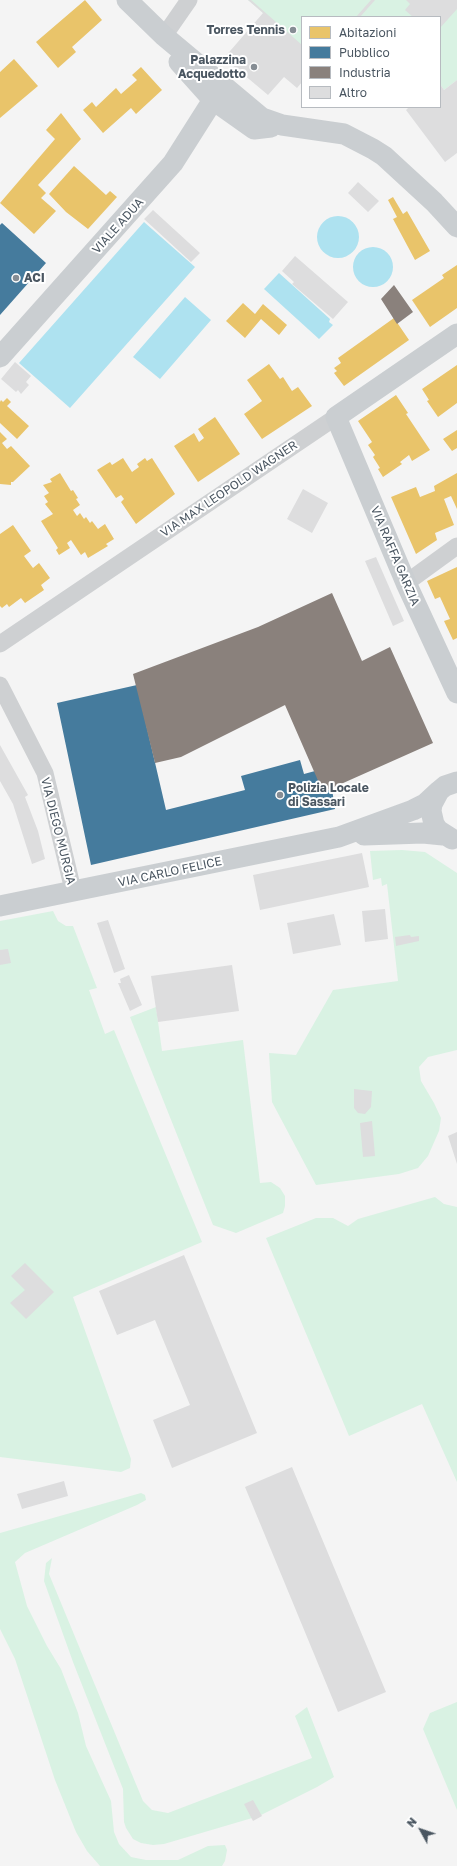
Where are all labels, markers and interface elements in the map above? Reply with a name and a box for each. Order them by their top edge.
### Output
legend [301,16,441,108]
place label: Torres Tennis [207,23,285,37]
marker: Torres Tennis [288,25,298,35]
text: Abitazioni [339,25,396,40]
text: Pubblico [339,45,390,60]
place label: Palazzina Acquedotto [178,53,246,81]
marker: Palazzina Acquedotto [249,62,259,72]
text: Industria [339,65,391,80]
text: Altro [339,85,367,100]
street label: VIALE ADUA [89,195,147,257]
place label: ACI [24,271,45,285]
marker: ACI [11,273,21,283]
street label: VIA MAX LEOPOLD WAGNER [158,438,300,540]
street label: VIA RAFFA GARZIA [367,504,423,608]
street label: VIA DIEGO MURGIA [38,776,78,886]
place label: Polizia Locale di Sassari [288,781,369,809]
marker: Polizia Locale di Sassari [275,790,285,800]
street label: VIA CARLO FELICE [117,854,223,890]
north arrow [401,1810,441,1850]
text: N [404,1815,419,1829]

